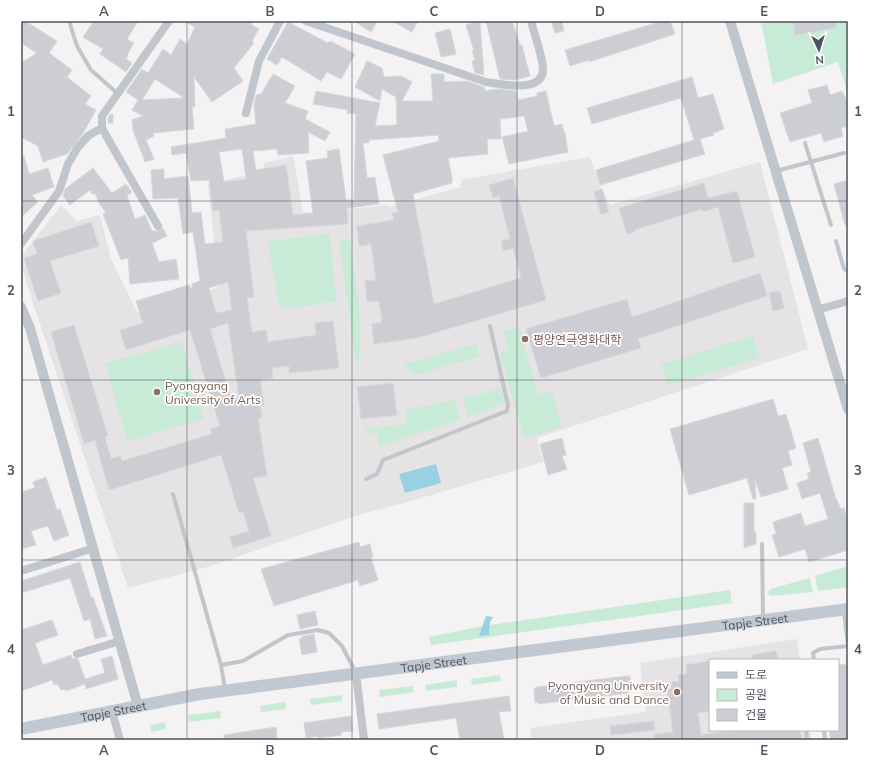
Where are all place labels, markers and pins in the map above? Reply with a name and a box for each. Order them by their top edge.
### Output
place label: 평양연극영화대학 [533,332,621,347]
marker: 평양연극영화대학 [520,334,530,344]
place label: Pyongyang University of Arts [165,378,261,407]
marker: Pyongyang University of Arts [152,387,162,397]
place label: Pyongyang University of Music and Dance [548,678,670,707]
marker: Pyongyang University of Music and Dance [672,687,682,697]

